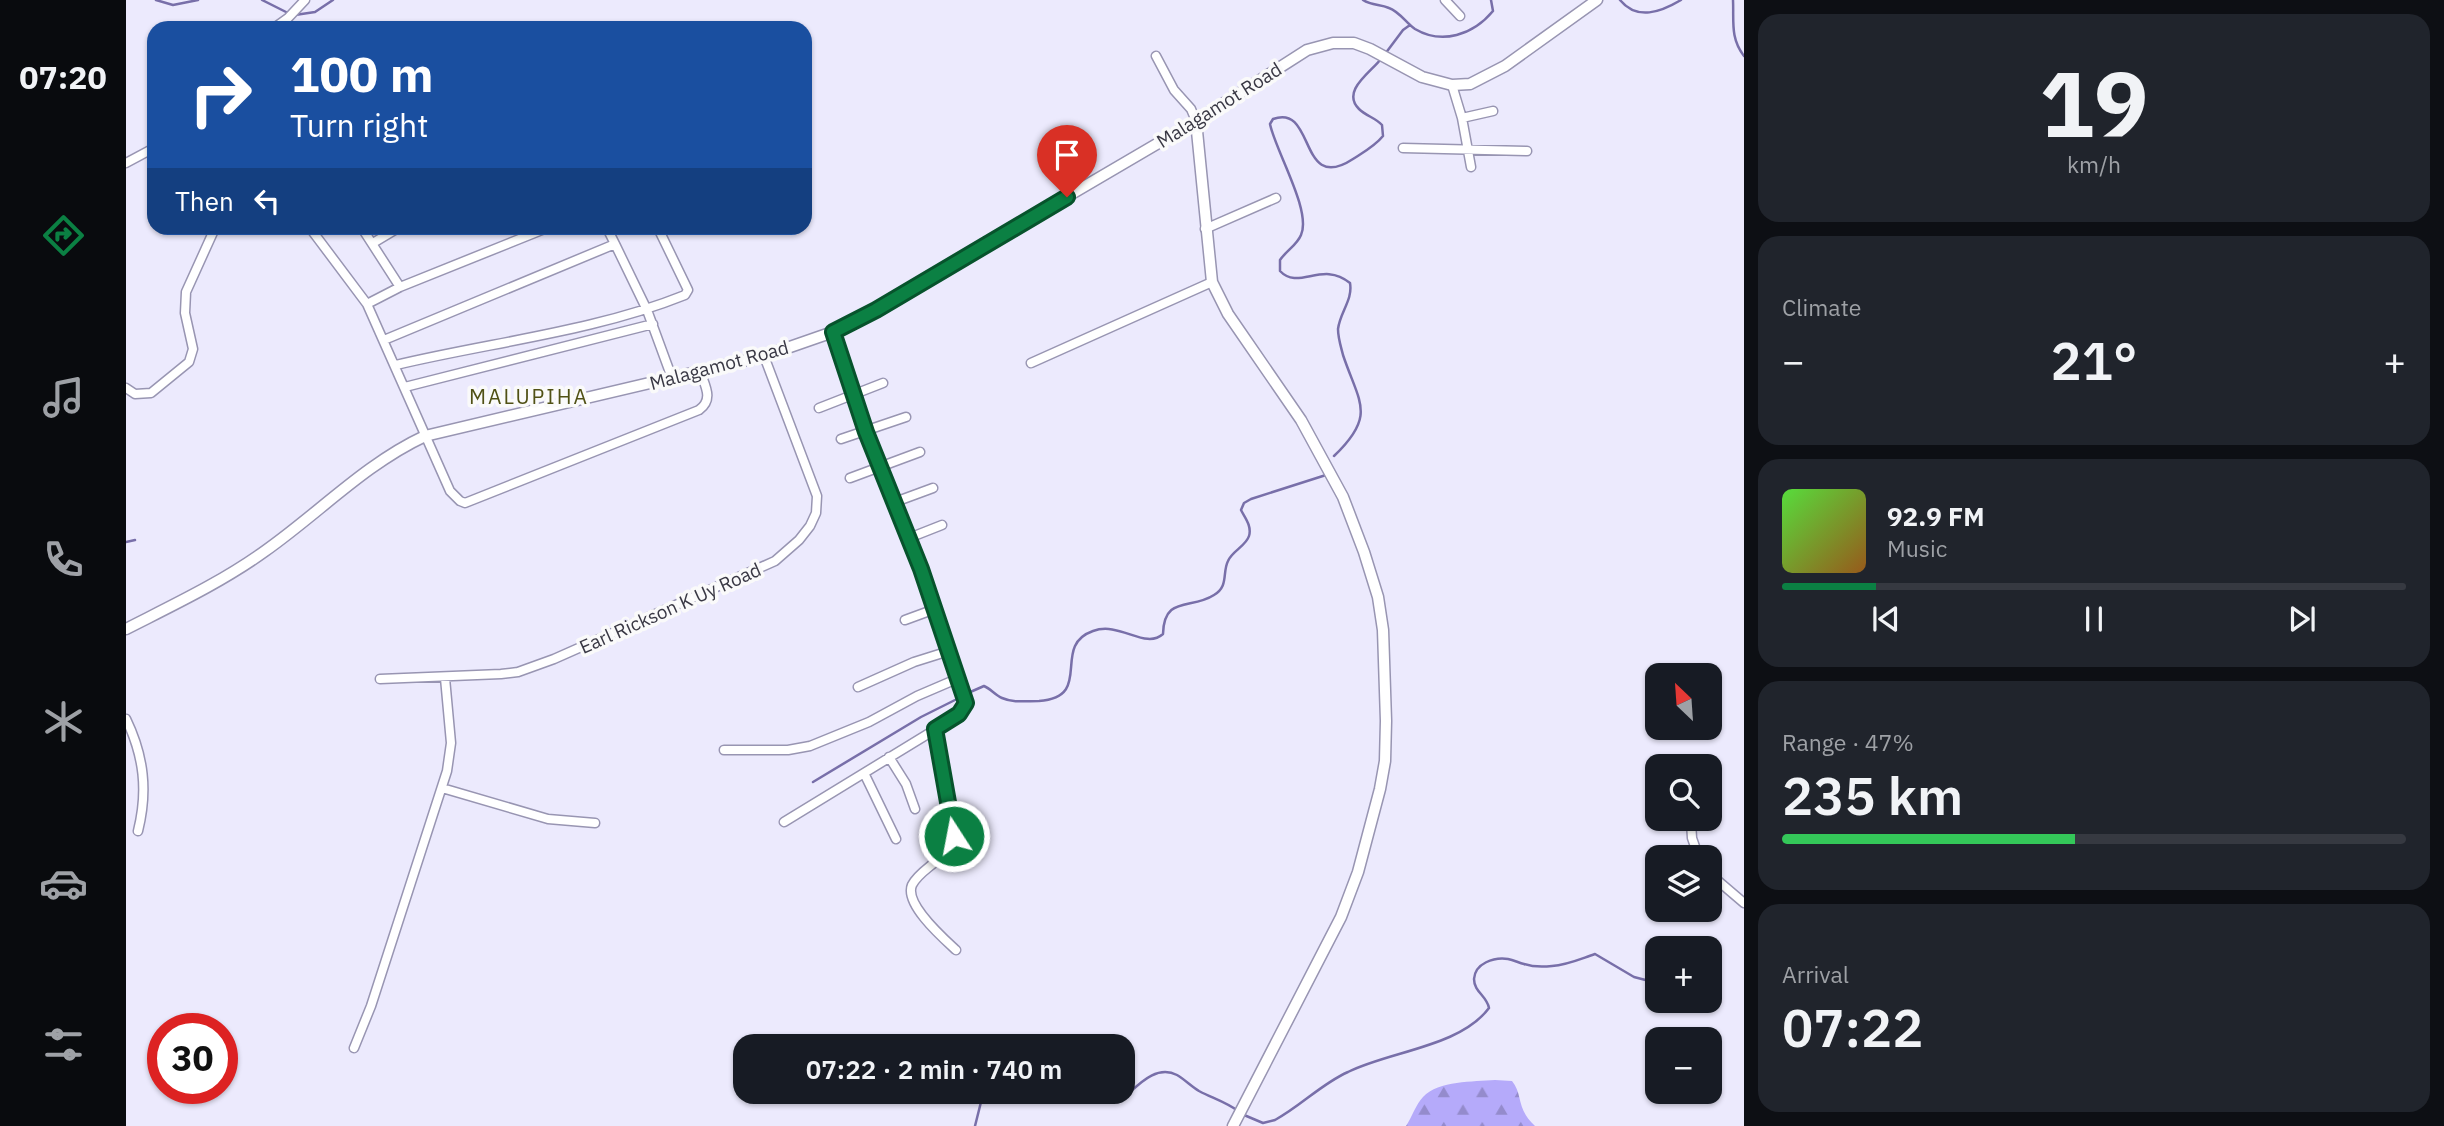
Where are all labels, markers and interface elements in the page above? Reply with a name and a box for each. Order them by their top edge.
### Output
text: 100 m [290,42,434,105]
text: 19 [2039,44,2149,162]
icon: right [175,49,266,140]
text: 07:20 [19,56,107,98]
street label: Malagamot Road [1152,57,1286,153]
text: Turn right [290,104,428,146]
pin [1037,125,1097,197]
icon: arrive [1048,136,1086,174]
text: km/h [2067,149,2121,179]
icon: left [248,182,286,220]
text: Then [175,184,234,218]
icon: directions [39,211,88,260]
text: Climate [1782,292,1861,322]
text: 21° [2051,327,2137,394]
street label: Malagamot Road [647,335,791,395]
text: − [1782,336,1805,385]
text: + [2383,336,2406,385]
icon: music [39,373,88,422]
district label: MALUPIHA [469,382,589,410]
text: 92.9 FM [1887,499,1985,533]
text: Music [1887,533,1947,563]
icon: phone [39,535,88,584]
street label: Earl Rickson K Uy Road [575,557,765,659]
icon: previous [1867,600,1905,638]
icon: pause [2075,600,2113,638]
icon: next [2283,600,2321,638]
north arrow [1645,663,1722,740]
map controls [1645,663,1722,1104]
icon: climate [39,697,88,746]
text: Range · 47% [1782,727,1914,757]
button: search [1645,754,1722,831]
text: 235 km [1782,762,1963,829]
position arrow [917,799,991,873]
button: layers [1645,845,1722,922]
icon: car [39,859,88,908]
button: + [1645,936,1722,1013]
text: Arrival [1782,959,1849,989]
text: 07:22 [1782,994,1923,1061]
speed limit sign: 30 [147,1013,238,1104]
icon: filters [39,1020,88,1069]
button: − [1645,1027,1722,1104]
text: 07:22 · 2 min · 740 m [806,1052,1062,1086]

